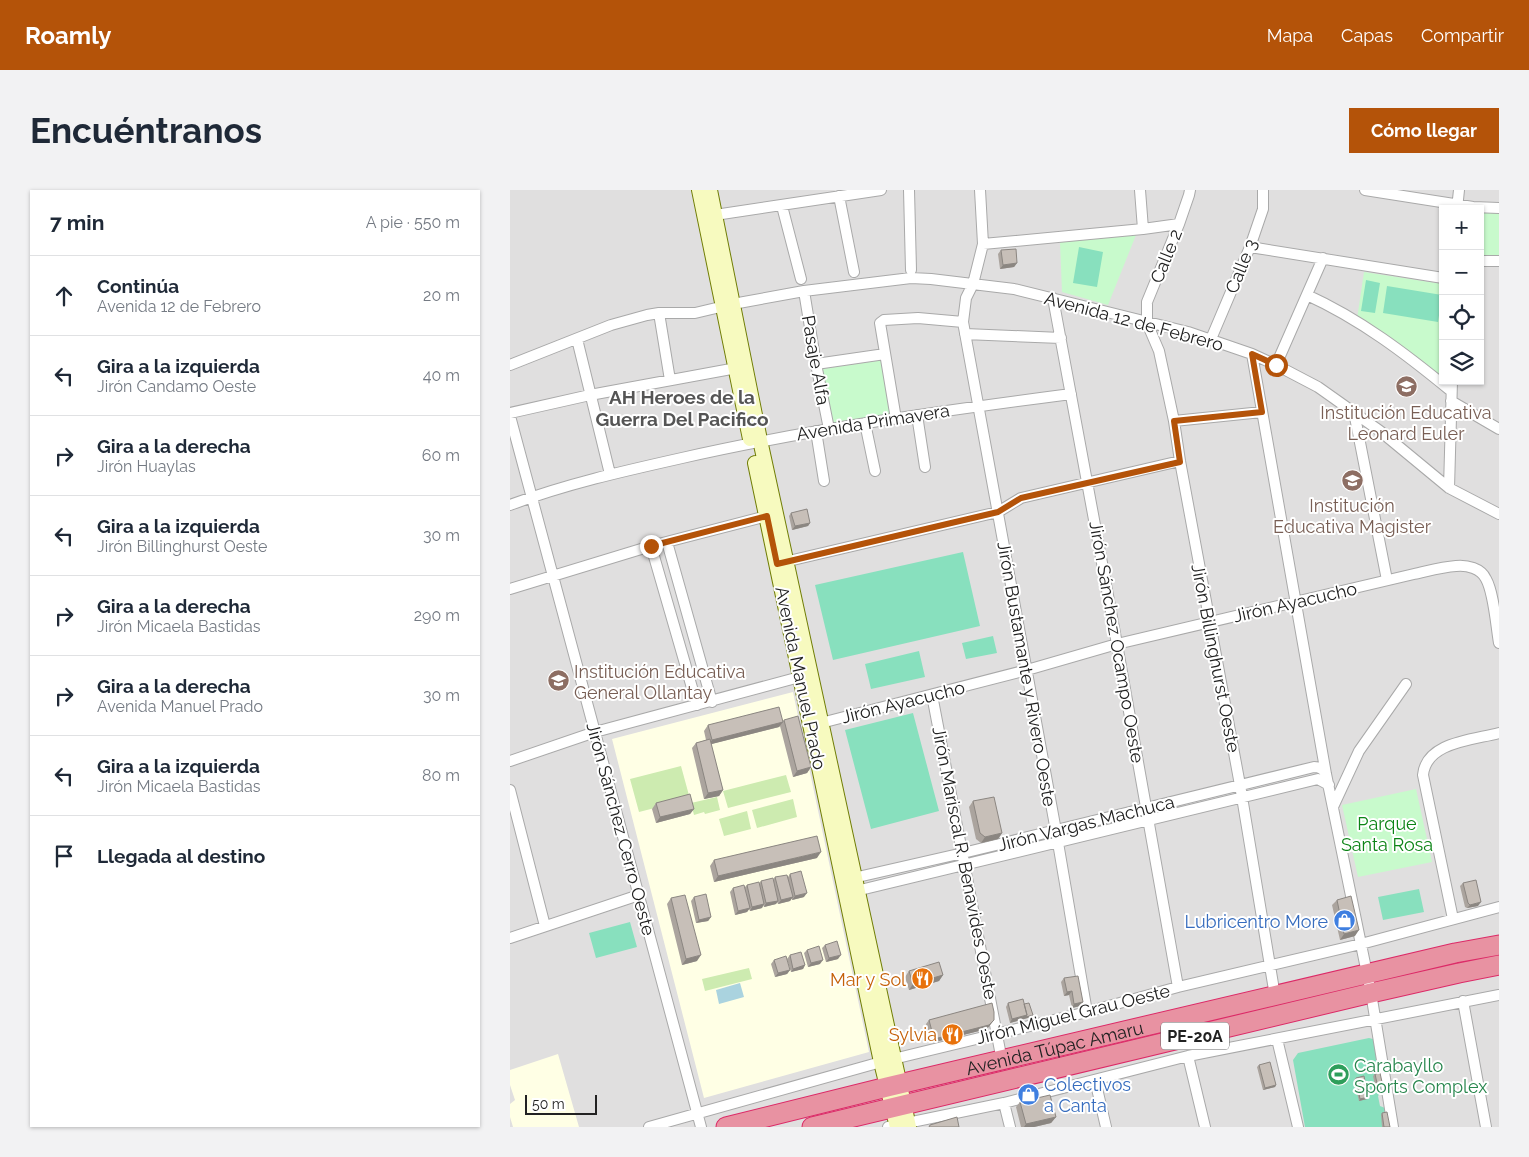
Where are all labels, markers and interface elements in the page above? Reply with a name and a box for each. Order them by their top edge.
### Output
text: Roamly [25,21,111,50]
text: Mapa [1267,25,1313,46]
text: Capas [1341,25,1393,46]
text: Compartir [1421,25,1504,46]
button: Cómo llegar [1349,108,1499,153]
text: Encuéntranos [30,110,262,151]
map controls [1439,205,1484,385]
button: + [1439,205,1484,250]
text: 7 min [50,210,104,235]
text: A pie · 550 m [366,213,460,232]
street label: Calle 2 [1146,226,1186,286]
street label: Calle 3 [1221,236,1261,296]
button: − [1439,250,1484,295]
text: Continúa [97,275,179,297]
icon: ahead [50,282,78,310]
text: 20 m [423,286,460,305]
street label: Avenida 12 de Febrero [1042,287,1226,355]
button: locate [1439,295,1484,340]
text: Avenida 12 de Febrero [97,297,261,316]
street label: Pasaje Alfa [798,313,834,407]
button: layers [1439,340,1484,385]
route start [1265,354,1288,377]
text: Gira a la izquierda [97,355,260,377]
icon: left [50,362,78,390]
text: 40 m [423,366,460,385]
school or university icon: Institución Educativa Leonard Euler [1394,375,1418,399]
text: Jirón Candamo Oeste [97,377,256,396]
district label: AH Heroes de la Guerra Del Pacifico [595,386,769,430]
street label: Avenida Primavera [795,400,951,444]
place label: Institución Educativa Leonard Euler [1320,402,1492,444]
text: Gira a la derecha [97,435,251,457]
icon: right [50,442,78,470]
text: 60 m [422,446,460,465]
text: Jirón Huaylas [97,457,196,476]
school or university icon: Institución Educativa Magister [1340,468,1364,492]
place label: Institución Educativa Magister [1273,495,1432,537]
text: Gira a la izquierda [97,515,260,537]
street label: Jirón Sánchez Ocampo Oeste [1085,519,1149,765]
icon: left [50,522,78,550]
text: 30 m [423,526,460,545]
route end [640,535,663,558]
text: Jirón Billinghurst Oeste [97,537,267,556]
street label: Jirón Bustamante y Rivero Oeste [993,540,1061,809]
street label: Jirón Billinghurst Oeste [1187,562,1245,755]
street label: Jirón Ayacucho [1231,577,1359,626]
street label: Avenida Manuel Prado [771,584,831,772]
text: Gira a la derecha [97,595,251,617]
icon: right [50,602,78,630]
text: 290 m [414,606,460,625]
text: Jirón Micaela Bastidas [97,617,260,636]
place label: Institución Educativa General Ollantay [574,661,745,703]
school or university icon: Institución Educativa General Ollantay [546,669,570,693]
text: Gira a la derecha [97,675,251,697]
street label: Jirón Ayacucho [839,676,967,727]
icon: right [50,682,78,710]
text: 30 m [423,686,460,705]
text: Avenida Manuel Prado [97,697,263,716]
street label: Jirón Sánchez Cerro Oeste [582,720,660,938]
street label: Jirón Mariscal R. Benavides Oeste [928,725,1002,1002]
text: Gira a la izquierda [97,755,260,777]
icon: left [50,762,78,790]
text: 80 m [422,766,460,785]
text: Jirón Micaela Bastidas [97,777,260,796]
street label: Jirón Vargas Machuca [995,791,1177,855]
park label: Parque Santa Rosa [1341,813,1433,855]
icon: arrive [50,842,78,870]
text: Llegada al destino [97,845,265,867]
shop icon: Lubricentro More [1332,909,1356,933]
place label: Lubricentro More [1184,911,1328,932]
restaurant icon: Mar y Sol [910,967,934,991]
place label: Mar y Sol [830,969,906,990]
street label: Jirón Miguel Grau Oeste [974,980,1172,1048]
street label: Avenida Túpac Amaru [964,1016,1145,1079]
restaurant icon: Sylvia [941,1022,965,1046]
road number: PE-20A [1161,1022,1229,1049]
place label: Sylvia [889,1024,937,1045]
place label: Carabayllo Sports Complex [1354,1055,1487,1097]
sports icon: Carabayllo Sports Complex [1326,1063,1350,1087]
place label: Colectivos a Canta [1044,1074,1131,1116]
shop icon: Colectivos a Canta [1016,1082,1040,1106]
scale bar [525,1092,598,1115]
text: 50 m [532,1096,565,1112]

